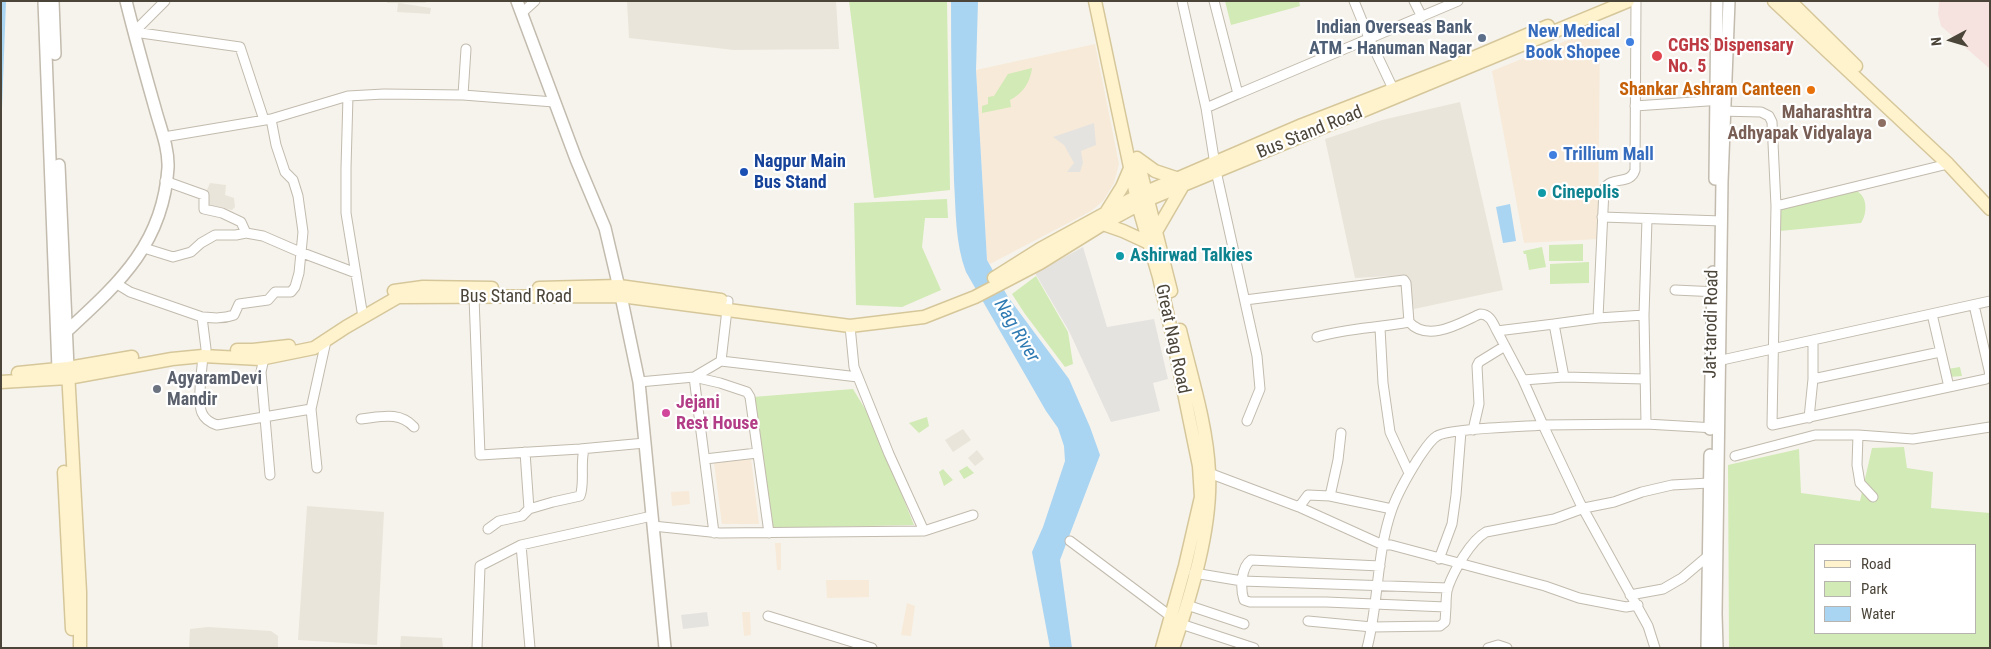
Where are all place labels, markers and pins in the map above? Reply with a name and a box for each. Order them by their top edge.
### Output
place label: Indian Overseas Bank ATM - Hanuman Nagar [1309,17,1472,59]
place label: New Medical Book Shopee [1526,21,1620,64]
marker: Indian Overseas Bank ATM - Hanuman Nagar [1476,32,1488,44]
place label: CGHS Dispensary No. 5 [1668,35,1794,78]
marker: New Medical Book Shopee [1624,36,1636,48]
marker: CGHS Dispensary No. 5 [1650,49,1664,63]
place label: Shankar Ashram Canteen [1619,79,1801,101]
marker: Shankar Ashram Canteen [1805,84,1817,96]
place label: Maharashtra Adhyapak Vidyalaya [1727,102,1872,144]
marker: Maharashtra Adhyapak Vidyalaya [1876,117,1888,129]
place label: Trillium Mall [1563,144,1654,166]
marker: Trillium Mall [1547,149,1559,161]
place label: Nagpur Main Bus Stand [754,151,846,193]
marker: Nagpur Main Bus Stand [738,166,750,178]
place label: Cinepolis [1552,182,1619,204]
marker: Cinepolis [1536,187,1548,199]
place label: Ashirwad Talkies [1130,245,1253,267]
marker: Ashirwad Talkies [1114,250,1126,262]
place label: AgyaramDevi Mandir [167,368,262,410]
marker: AgyaramDevi Mandir [151,383,163,395]
place label: Jejani Rest House [676,392,758,434]
marker: Jejani Rest House [660,407,672,419]

